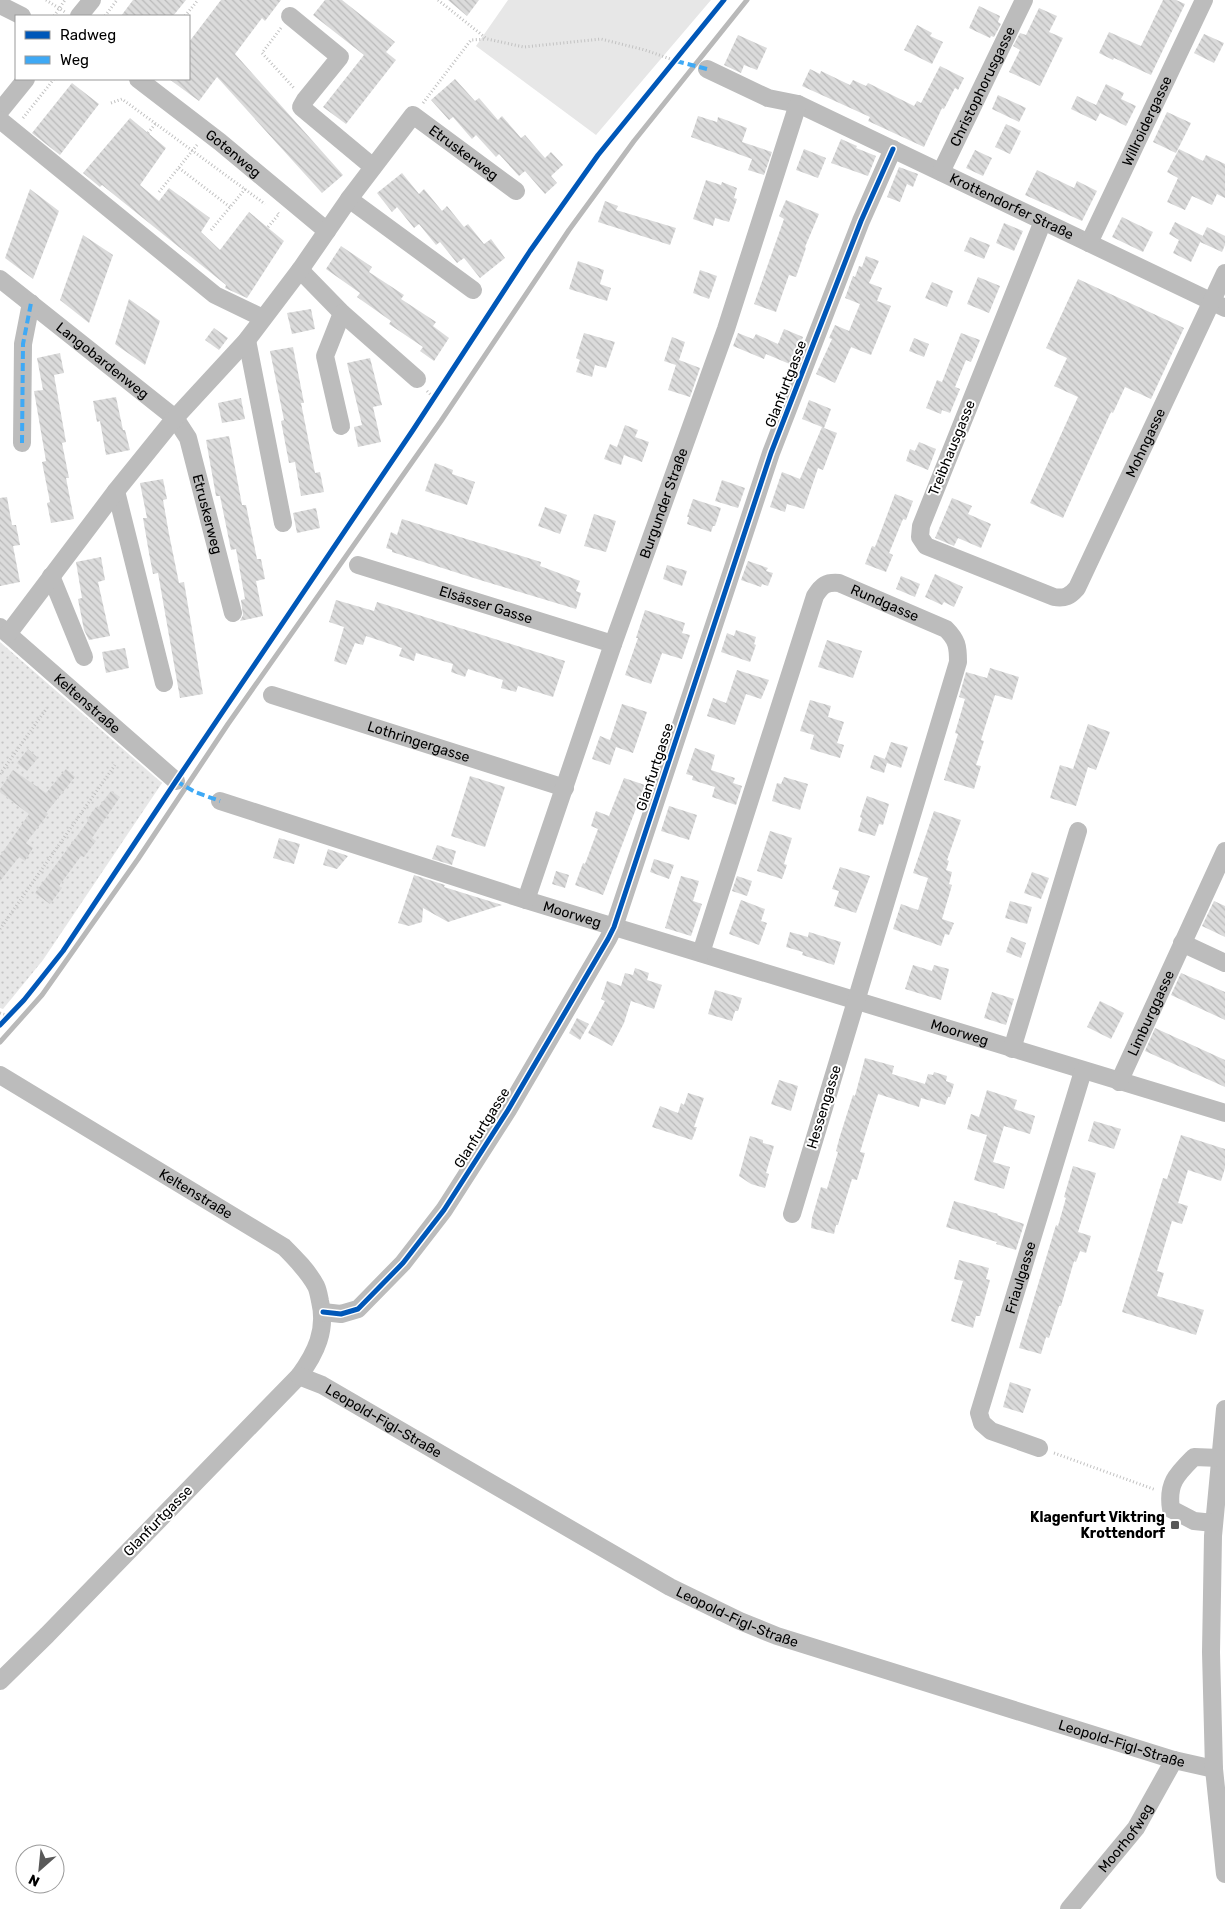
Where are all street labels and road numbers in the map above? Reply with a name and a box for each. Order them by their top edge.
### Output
street label: Christophorusgasse [946,23,1019,149]
street label: Willroidergasse [1118,73,1175,169]
street label: Etruskerweg [426,121,502,184]
street label: Gotenweg [202,126,265,181]
street label: Krottendorfer Straße [947,169,1077,243]
street label: Langobardenweg [53,318,152,402]
street label: Glanfurtgasse [762,338,810,430]
street label: Treibhausgasse [925,398,979,498]
street label: Mohngasse [1122,405,1169,480]
street label: Burgunder Straße [636,445,691,561]
street label: Etruskerweg [189,472,226,556]
street label: Rundgasse [848,581,922,625]
street label: Elsässer Gasse [437,582,535,627]
street label: Keltenstraße [51,670,124,737]
street label: Lothringergasse [365,717,472,766]
street label: Glanfurtgasse [633,721,677,813]
street label: Moorweg [541,897,603,931]
street label: Limburggasse [1124,967,1178,1058]
street label: Moorweg [929,1015,991,1049]
street label: Hessengasse [803,1063,845,1151]
street label: Glanfurtgasse [450,1084,514,1171]
street label: Keltenstraße [156,1165,236,1222]
street label: Friaulgasse [1001,1239,1039,1316]
street label: Leopold-Figl-Straße [322,1380,445,1461]
street label: Glanfurtgasse [120,1482,196,1560]
street label: Leopold-Figl-Straße [674,1583,801,1651]
street label: Leopold-Figl-Straße [1056,1716,1187,1771]
street label: Moorhofweg [1094,1801,1156,1876]

